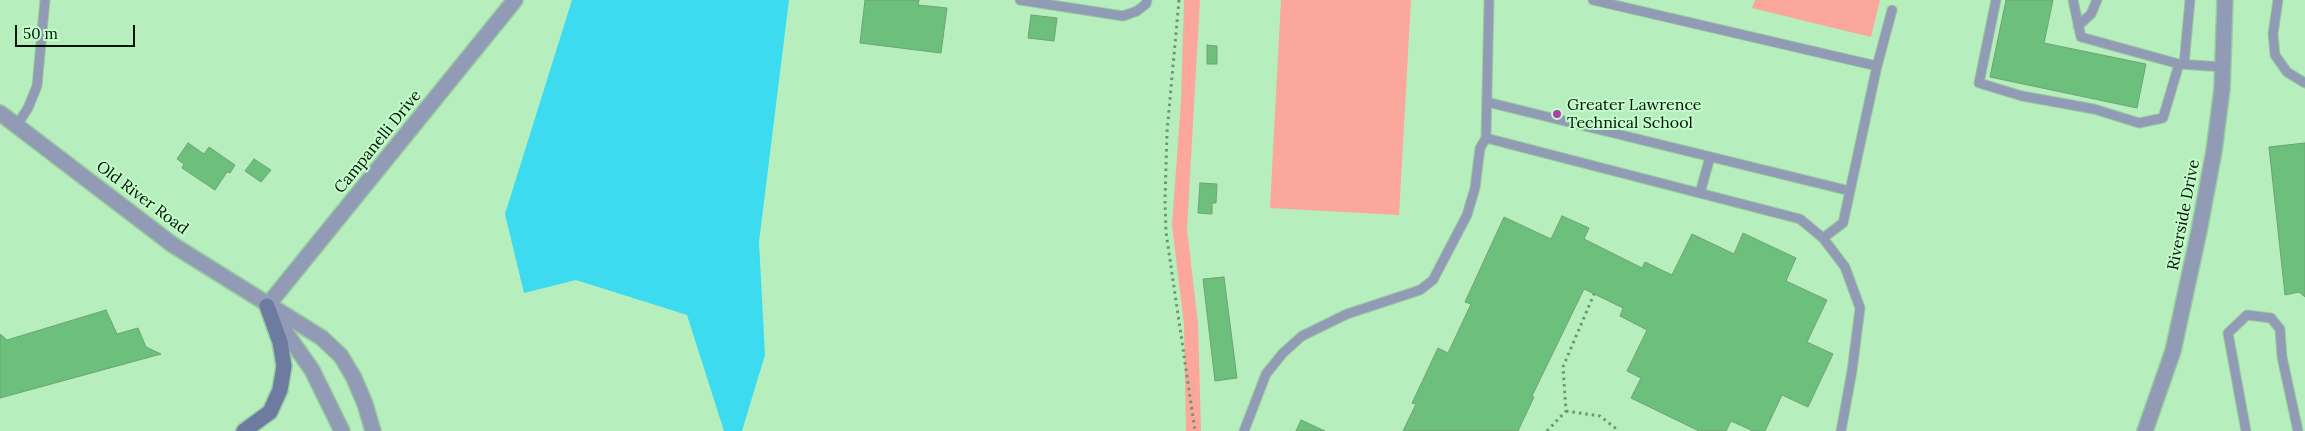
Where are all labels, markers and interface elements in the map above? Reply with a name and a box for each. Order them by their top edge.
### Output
scale bar [18,15,138,47]
text: 50 m [23,24,58,43]
street label: Campanelli Drive [330,86,426,198]
place label: Greater Lawrence Technical School [1567,95,1702,133]
marker: Greater Lawrence Technical School [1551,108,1563,120]
street label: Old River Road [92,157,192,239]
street label: Riverside Drive [2164,158,2204,272]

